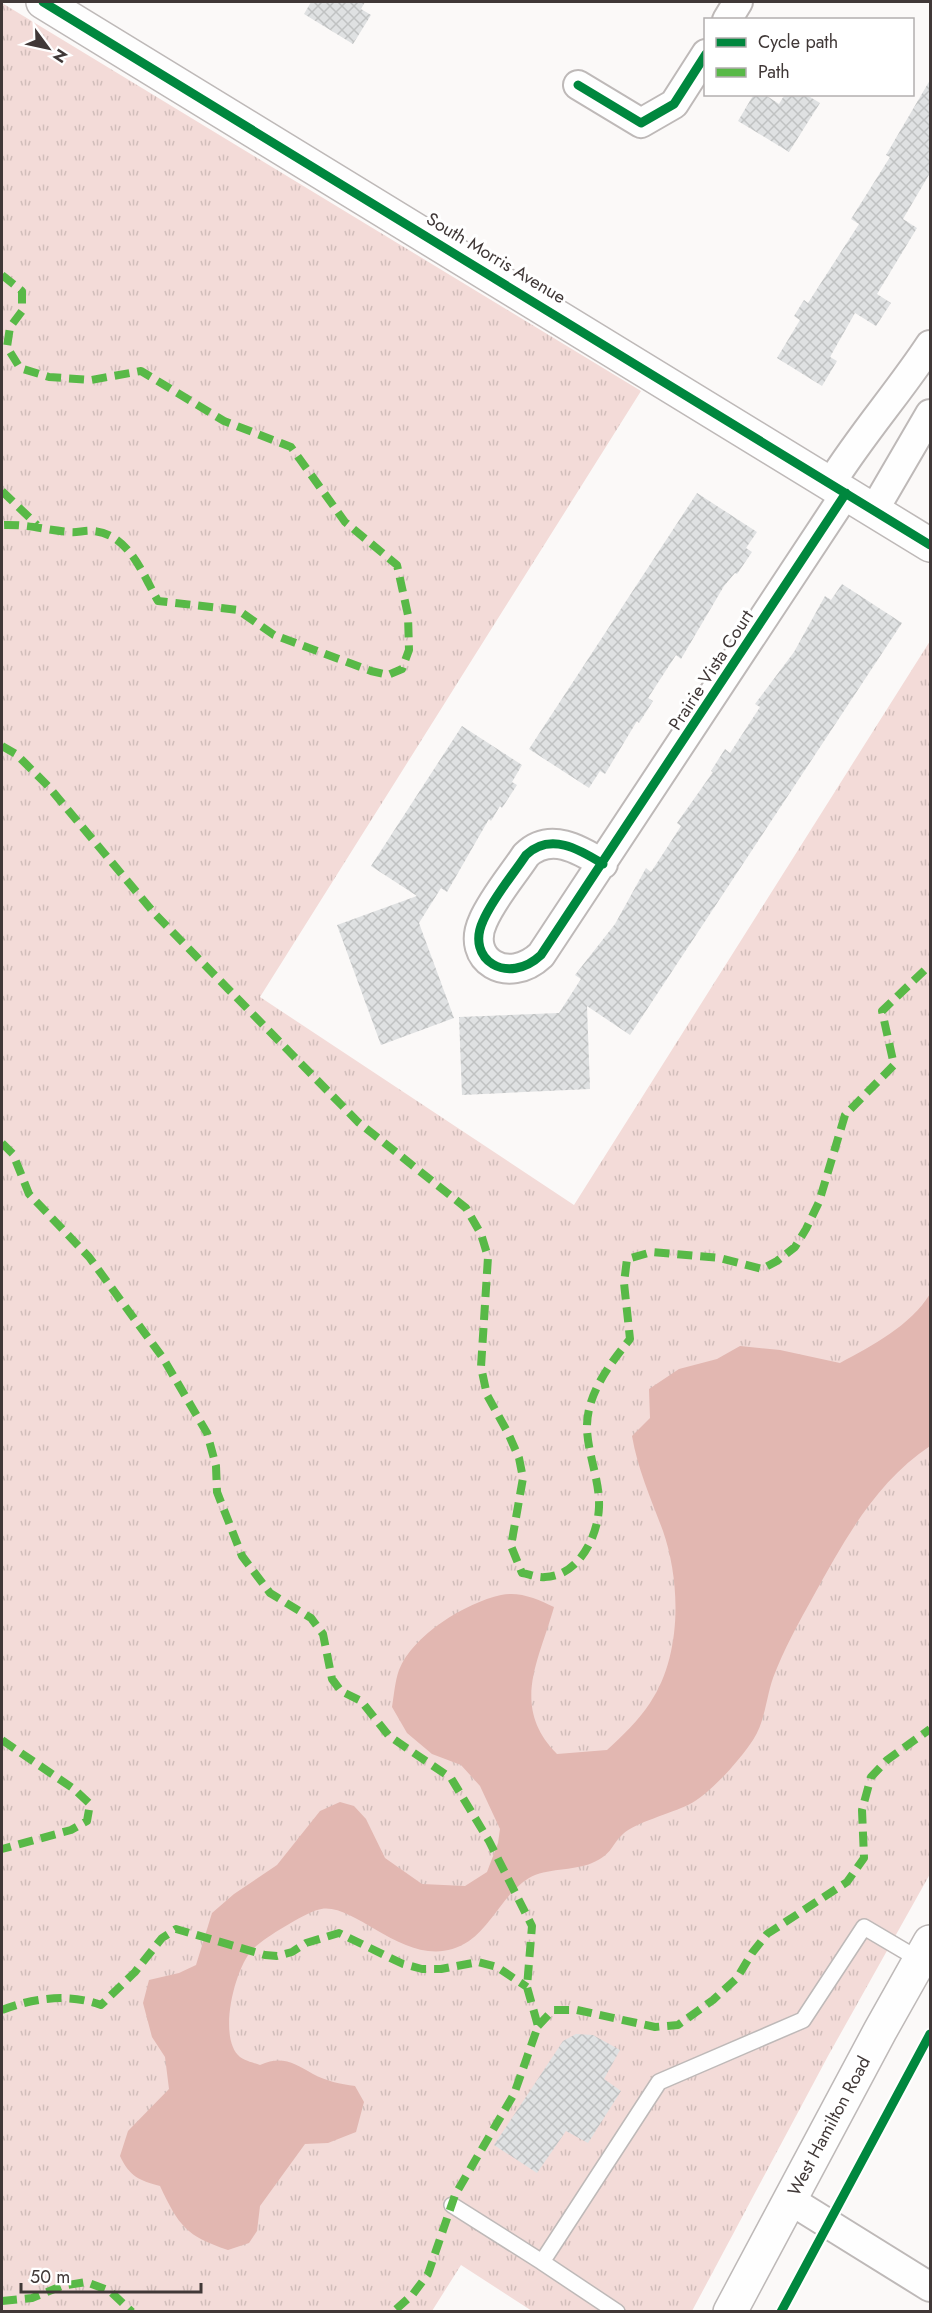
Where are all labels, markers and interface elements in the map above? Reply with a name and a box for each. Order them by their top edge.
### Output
north arrow [18,18,78,78]
legend [704,18,914,96]
text: Cycle path [758,29,838,55]
text: N [47,44,73,67]
text: Path [758,59,790,85]
street label: South Morris Avenue [421,206,571,310]
street label: Prairie Vista Court [662,604,760,735]
street label: West Hamilton Road [781,2052,877,2200]
scale bar [21,2256,201,2294]
text: 50 m [30,2264,70,2290]

